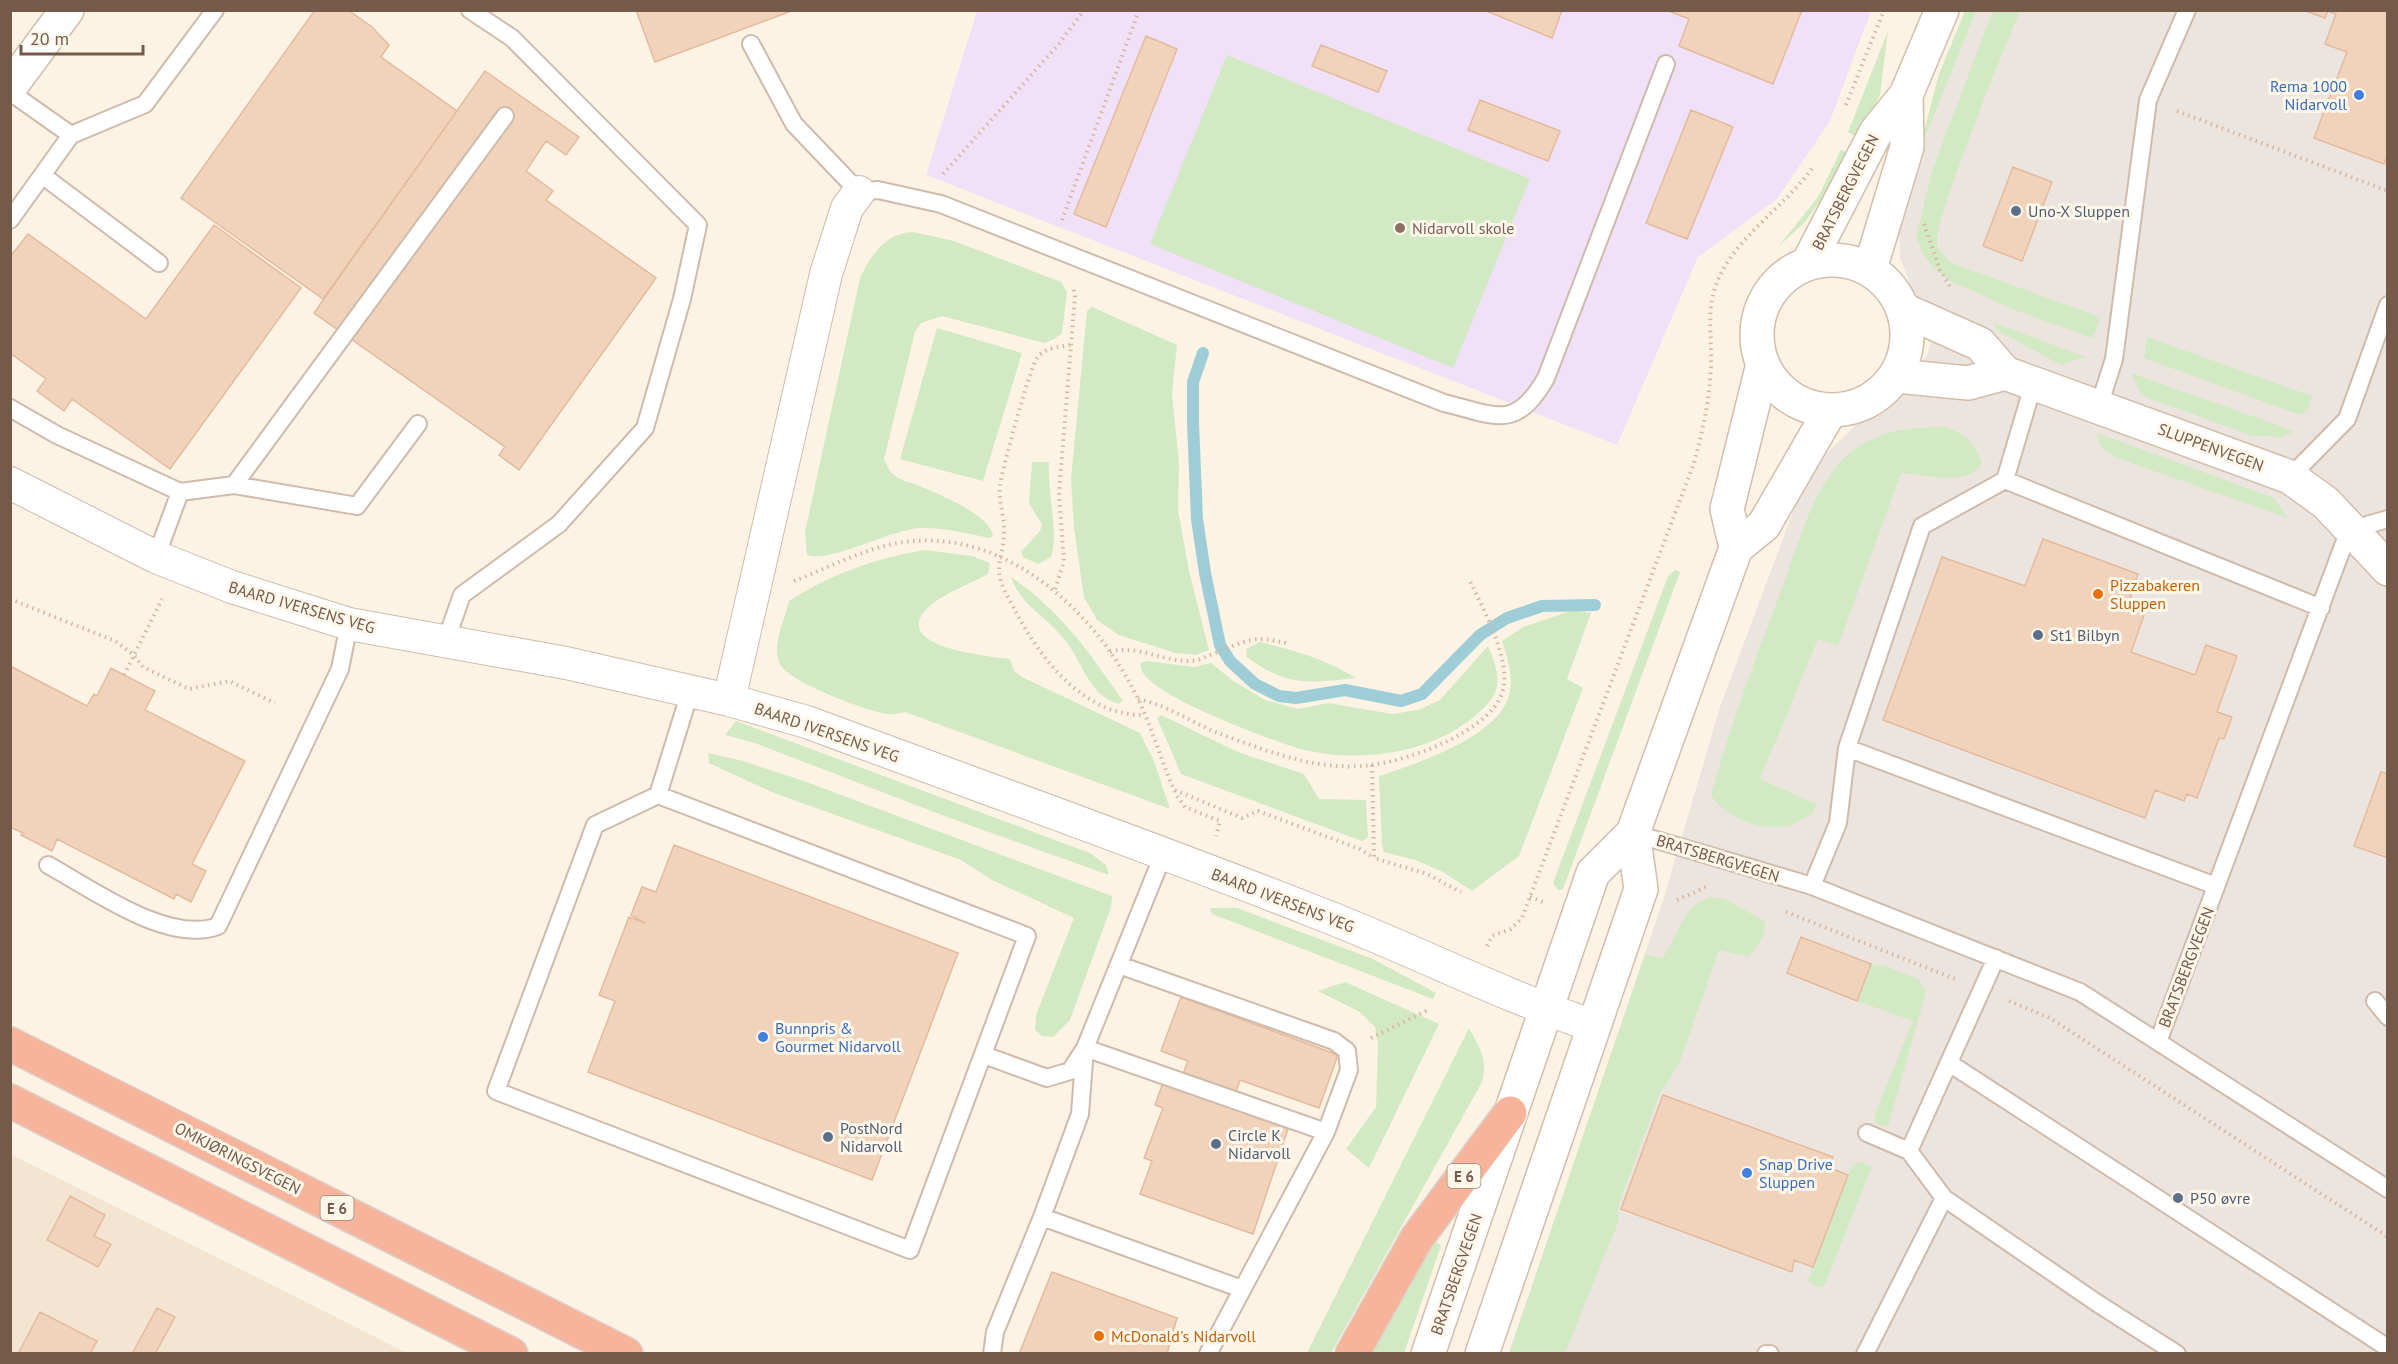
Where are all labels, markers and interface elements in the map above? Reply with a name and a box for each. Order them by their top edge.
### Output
scale bar [21,18,142,56]
text: 20 m [30,27,69,50]
place label: Rema 1000 Nidarvoll [2270,76,2347,114]
marker: Rema 1000 Nidarvoll [2352,88,2366,102]
street label: BRATSBERGVEGEN [1807,131,1883,253]
place label: Uno-X Sluppen [2028,201,2130,221]
marker: Uno-X Sluppen [2009,204,2023,218]
place label: Nidarvoll skole [1412,218,1514,238]
marker: Nidarvoll skole [1393,221,1407,235]
street label: SLUPPENVEGEN [2155,419,2267,475]
place label: Pizzabakeren Sluppen [2110,575,2200,613]
street label: BAARD IVERSENS VEG [226,576,378,638]
marker: Pizzabakeren Sluppen [2091,587,2105,601]
place label: St1 Bilbyn [2050,625,2120,645]
marker: St1 Bilbyn [2031,628,2045,642]
street label: BAARD IVERSENS VEG [752,698,902,766]
street label: BRATSBERGVEGEN [1654,830,1782,886]
street label: BAARD IVERSENS VEG [1209,863,1357,937]
street label: BRATSBERGVEGEN [2154,904,2218,1030]
place label: Bunnpris & Gourmet Nidarvoll [775,1018,901,1056]
marker: Bunnpris & Gourmet Nidarvoll [756,1030,770,1044]
street label: OMKJØRINGSVEGEN [172,1118,304,1198]
place label: PostNord Nidarvoll [840,1118,903,1156]
place label: Circle K Nidarvoll [1228,1125,1291,1163]
marker: PostNord Nidarvoll [821,1130,835,1144]
marker: Circle K Nidarvoll [1209,1137,1223,1151]
place label: Snap Drive Sluppen [1759,1154,1833,1192]
road number: E 6 [1448,1164,1480,1188]
marker: Snap Drive Sluppen [1740,1166,1754,1180]
place label: P50 øvre [2190,1188,2250,1208]
marker: P50 øvre [2171,1191,2185,1205]
road number: E 6 [320,1196,354,1220]
street label: BRATSBERGVEGEN [1426,1210,1486,1338]
place label: McDonald's Nidarvoll [1111,1326,1256,1346]
marker: McDonald's Nidarvoll [1092,1329,1106,1343]

